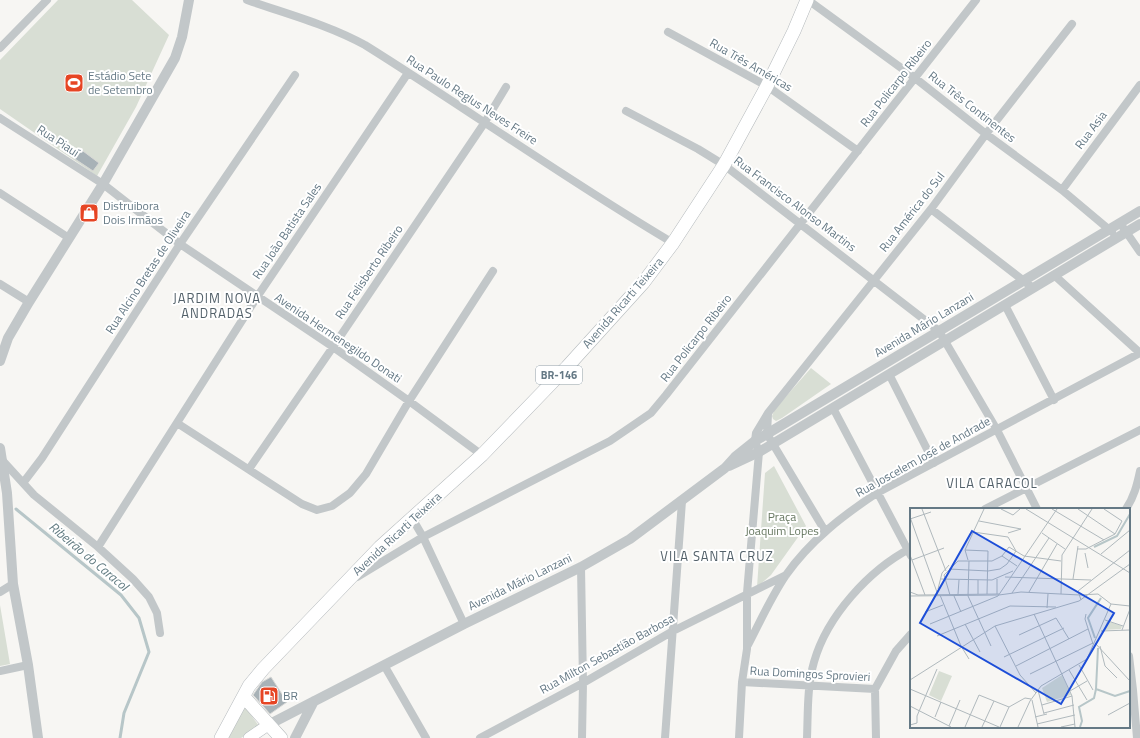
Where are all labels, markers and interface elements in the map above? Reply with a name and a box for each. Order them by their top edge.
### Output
street label: Rua Três Américas [706,33,797,96]
street label: Rua Policarpo Ribeiro [855,35,936,131]
street label: Rua Paulo Reglus Neves Freire [403,50,542,149]
place label: Estádio Sete de Setembro [88,66,153,99]
street label: Rua Três Continentes [924,66,1021,147]
sports icon: Estádio Sete de Setembro [63,72,85,94]
street label: Rua Asia [1070,107,1111,153]
street label: Rua Piauí [33,120,84,162]
street label: Rua Francisco Alonso Martins [730,151,861,256]
street label: Rua América do Sul [874,168,949,256]
street label: Rua João Batista Sales [247,178,326,283]
place label: Distruibora Dois Irmãos [103,196,163,229]
shop icon: Distruibora Dois Irmãos [78,202,100,224]
street label: Rua Alcino Bretas de Oliveira [100,206,195,337]
street label: Rua Felisberto Ribeiro [330,221,407,323]
street label: Avenida Ricarti Teixeira [578,253,668,353]
street label: Avenida Mário Lanzani [870,287,977,362]
district label: JARDIM NOVA ANDRADAS [173,288,261,323]
street label: Avenida Hermenegildo Donati [271,288,406,387]
street label: Rua Policarpo Ribeiro [655,290,736,386]
road number: BR-146 [536,366,582,384]
street label: Rua Joscelem José de Andrade [852,411,994,502]
district label: VILA CARACOL [946,473,1038,493]
street label: Avenida Ricarti Teixeira [348,487,445,580]
park label: Praça Joaquim Lopes [745,507,819,540]
inset map [910,508,1130,728]
water label: Ribeirão do Caracol [45,517,135,597]
district label: VILA SANTA CRUZ [660,546,774,566]
street label: Avenida Mário Lanzani [465,548,575,615]
street label: Rua Milton Sebastião Barbosa [536,609,678,699]
street label: Rua Domingos Sprovieri [749,661,871,686]
fuel station icon: BR [258,685,280,707]
place label: BR [283,686,298,705]

